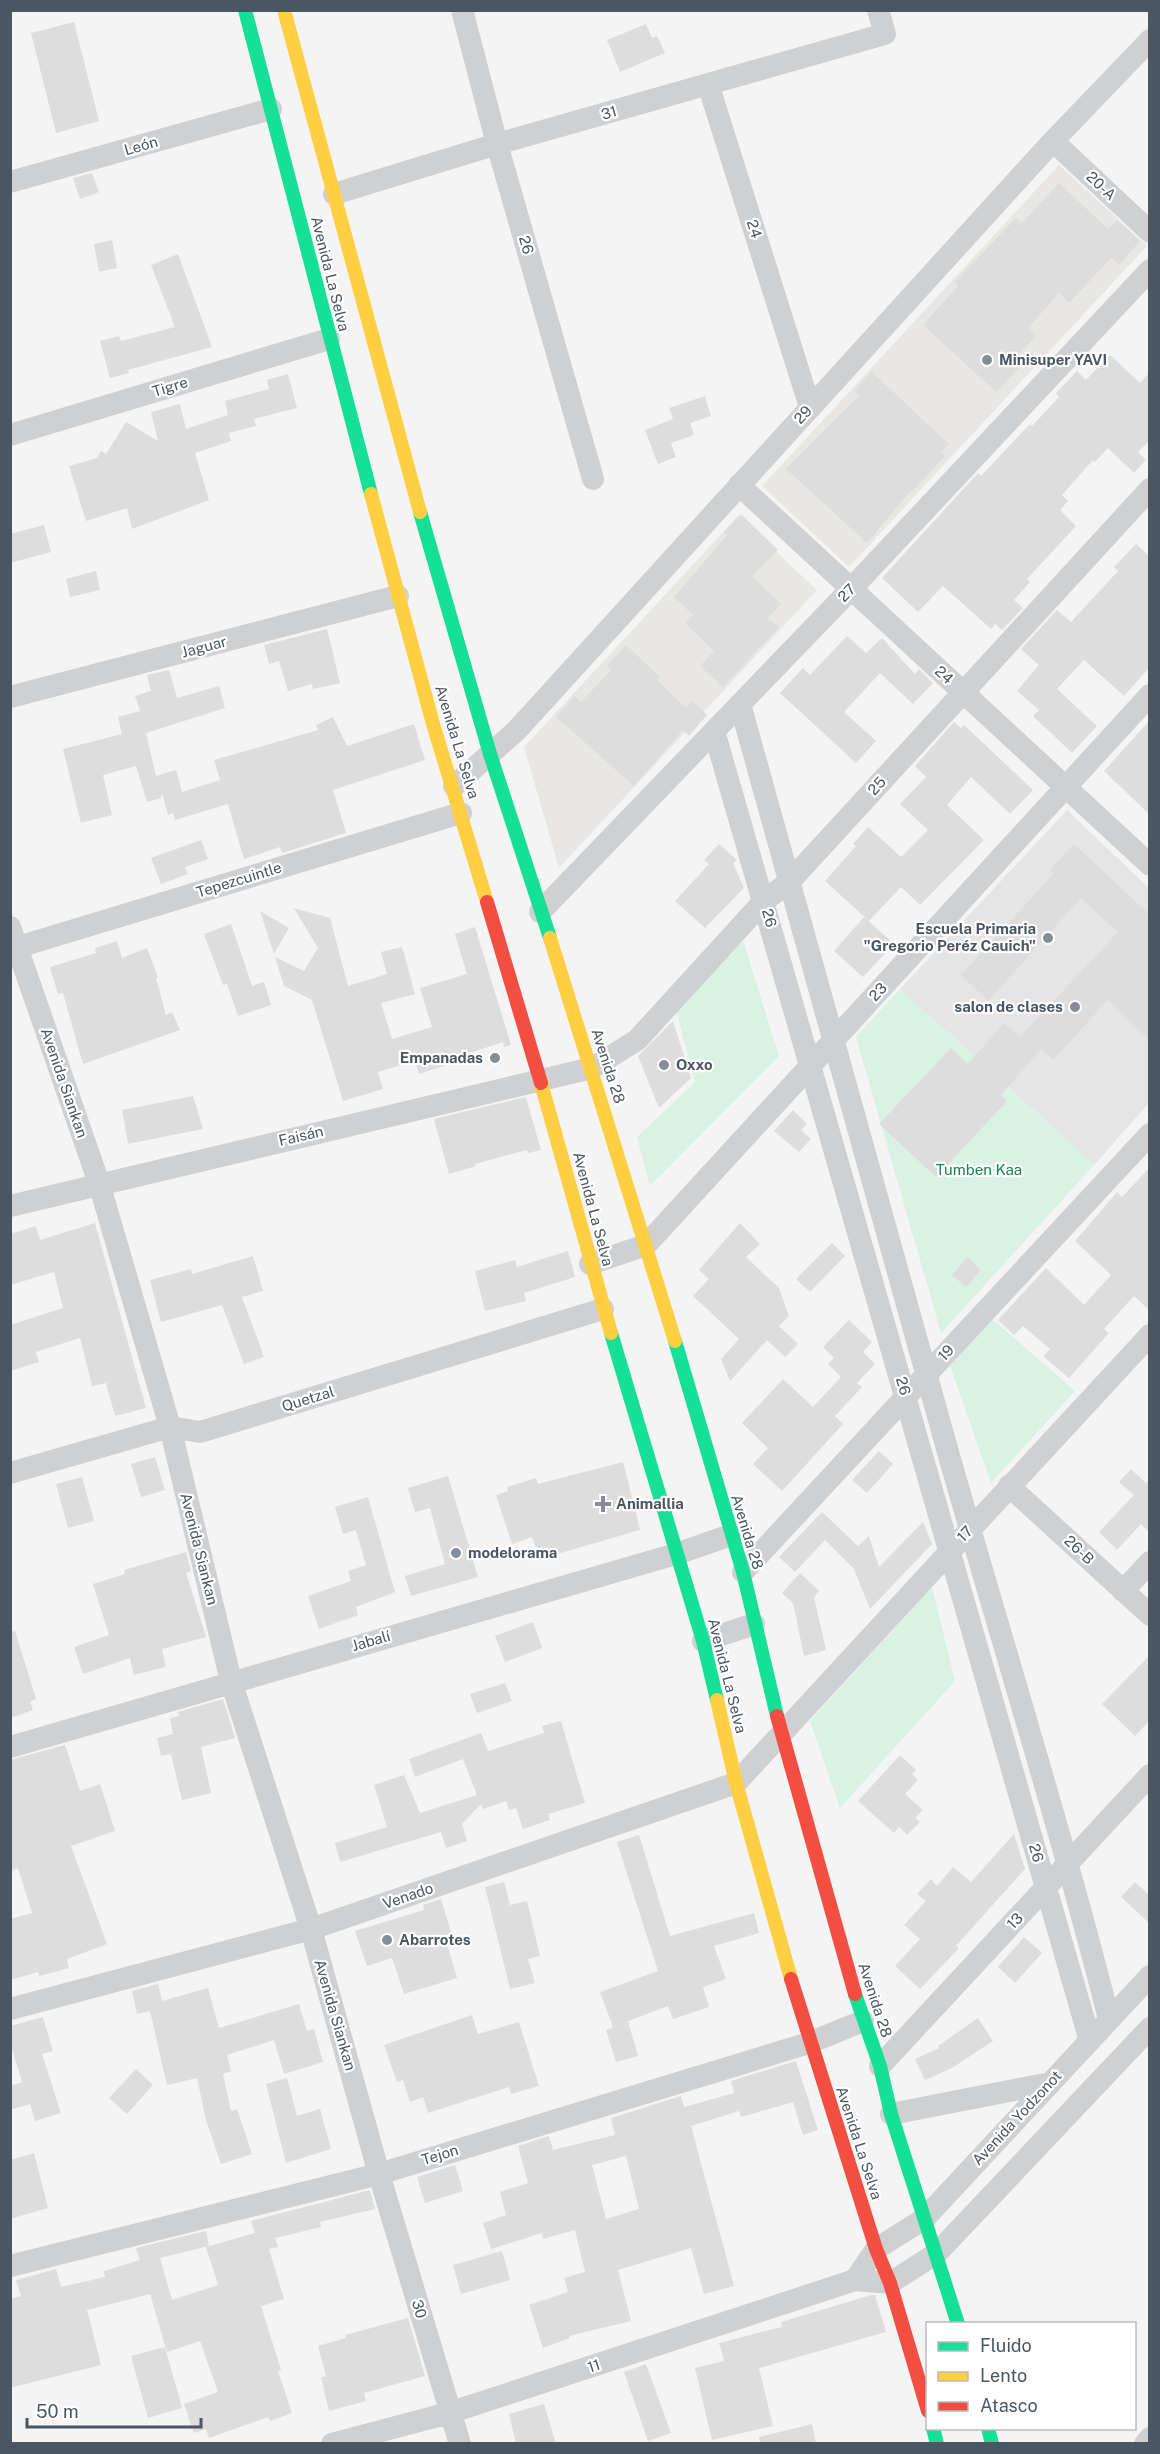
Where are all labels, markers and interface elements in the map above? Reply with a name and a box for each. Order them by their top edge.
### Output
street label: 31 [599,102,619,123]
street label: León [122,133,160,158]
street label: 20-A [1083,168,1120,204]
street label: Avenida La Selva [308,215,353,333]
street label: 24 [744,217,765,240]
street label: 26 [516,234,537,256]
place label: Minisuper YAVI [999,351,1107,368]
marker: Minisuper YAVI [980,353,994,367]
street label: Tigre [150,373,190,400]
street label: 29 [790,402,815,427]
street label: 27 [834,580,859,605]
street label: Jaguar [179,632,228,661]
street label: 24 [932,662,957,687]
street label: Avenida La Selva [432,683,483,801]
street label: 25 [864,773,889,798]
street label: Tepezcuintle [194,858,284,901]
street label: 26 [759,907,780,929]
place label: Escuela Primaria "Gregorio Peréz Cauich" [864,920,1036,954]
marker: Escuela Primaria "Gregorio Peréz Cauich" [1041,931,1055,945]
street label: 23 [865,979,890,1004]
place label: salon de clases [954,998,1063,1015]
marker: salon de clases [1068,1000,1082,1014]
street label: Avenida Siankan [38,1026,91,1140]
street label: Avenida 28 [588,1026,629,1105]
place label: Empanadas [400,1049,483,1066]
marker: Empanadas [488,1051,502,1065]
place label: Oxxo [676,1056,713,1073]
marker: Oxxo [657,1058,671,1072]
street label: Faisán [277,1122,325,1149]
street label: Avenida La Selva [570,1150,617,1268]
park label: Tumben Kaa [936,1161,1022,1178]
street label: 19 [934,1341,957,1364]
street label: 26 [893,1375,914,1397]
street label: Quetzal [280,1382,336,1415]
street label: Avenida Siankan [177,1491,222,1607]
street label: Avenida 28 [728,1492,767,1571]
marker: Animallia [594,1495,612,1513]
place label: Animallia [616,1495,684,1512]
street label: 17 [953,1522,976,1545]
street label: 26-B [1061,1532,1098,1567]
place label: modelorama [468,1544,557,1561]
marker: modelorama [449,1546,463,1560]
street label: Avenida La Selva [705,1617,750,1735]
street label: Jabalí [350,1627,392,1654]
street label: 26 [1026,1842,1047,1864]
street label: Venado [380,1879,435,1912]
street label: 13 [1003,1909,1026,1932]
place label: Abarrotes [399,1931,471,1948]
marker: Abarrotes [380,1933,394,1947]
street label: Avenida Siankan [311,1957,359,2072]
street label: Avenida 28 [855,1960,896,2039]
street label: Avenida Yodzonot [969,2067,1065,2168]
street label: Avenida La Selva [833,2084,886,2201]
street label: Tejon [419,2141,460,2168]
street label: 30 [409,2298,430,2320]
legend [926,2322,1136,2430]
text: Fluido [980,2335,1032,2356]
street label: 11 [585,2356,602,2375]
text: Lento [980,2365,1027,2386]
scale bar [27,2391,201,2429]
text: Atasco [980,2395,1038,2416]
text: 50 m [36,2401,79,2422]

